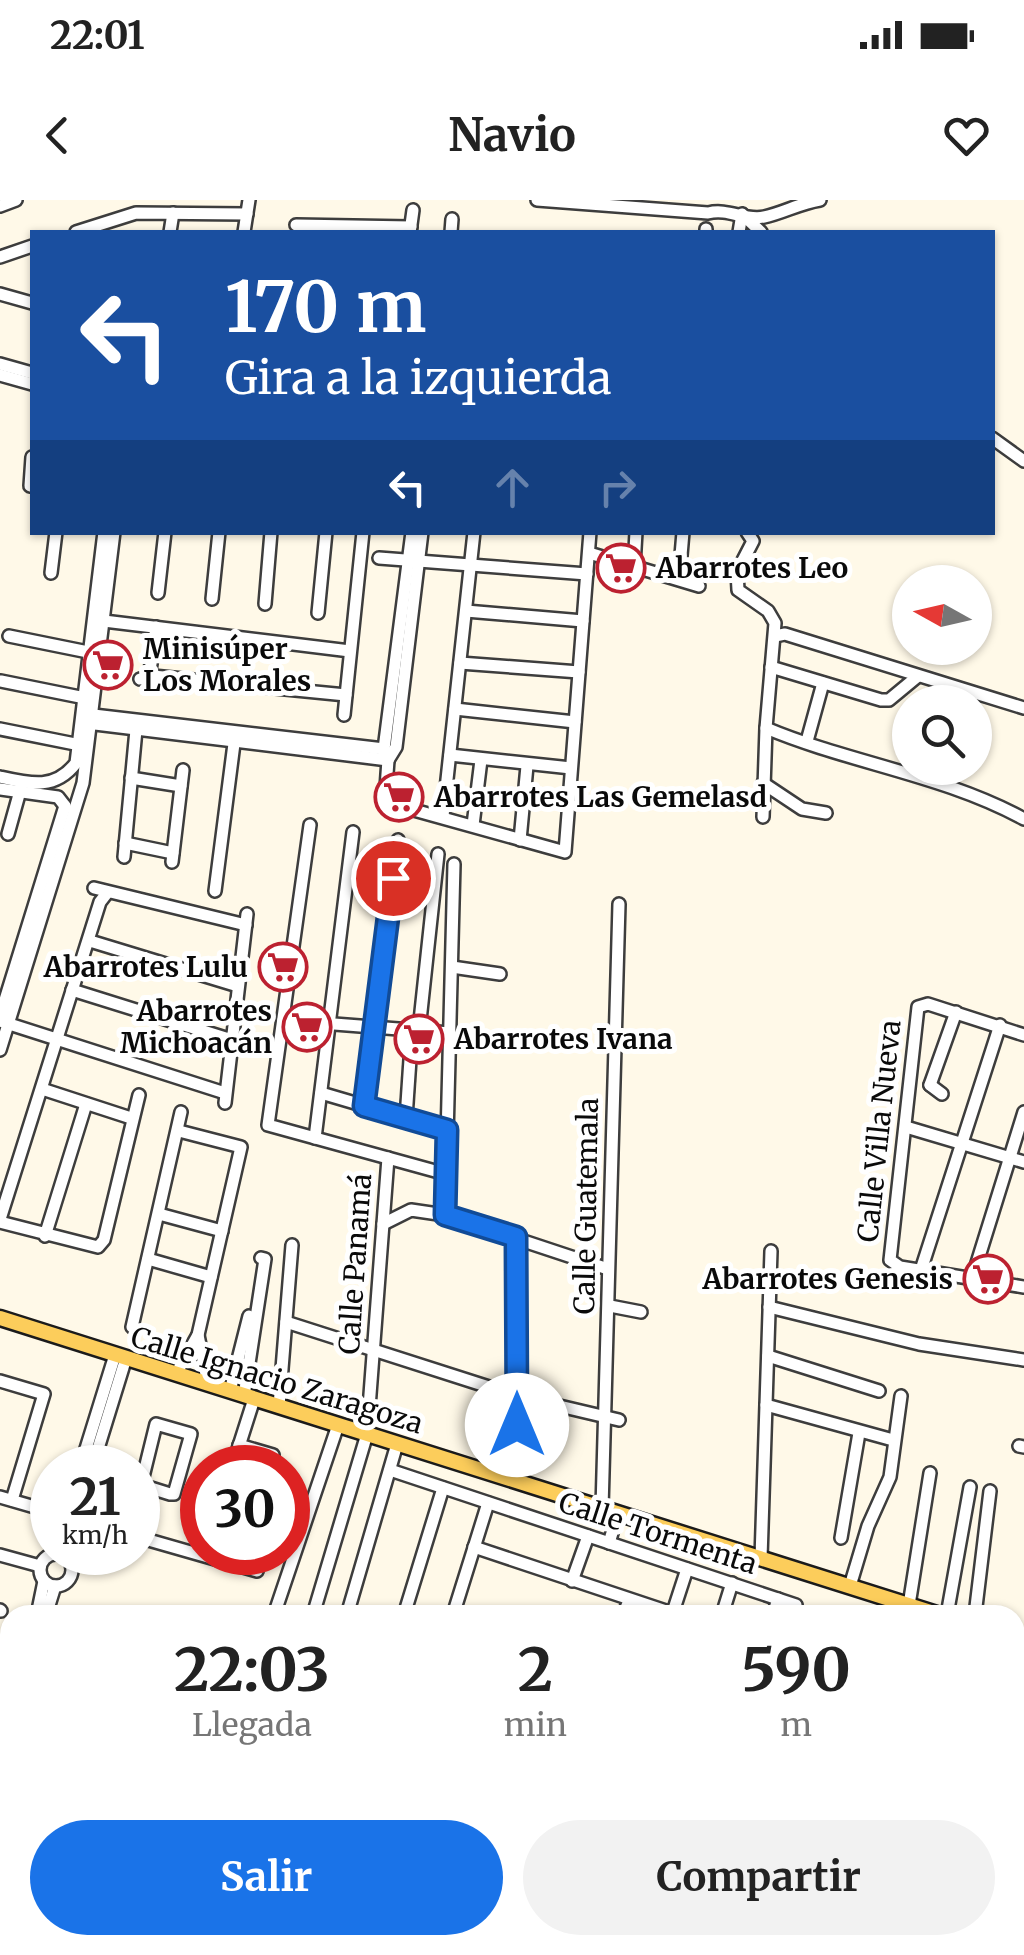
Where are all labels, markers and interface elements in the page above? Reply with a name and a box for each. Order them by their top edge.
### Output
text: 22:01 [50,12,145,59]
text: Navio [448,107,576,163]
icon: back [30,108,85,163]
icon: heart [939,108,994,163]
text: 170 m [225,263,426,351]
icon: left [60,270,190,400]
text: Gira a la izquierda [225,350,612,406]
icon: left [380,460,435,515]
icon: ahead [485,460,540,515]
icon: right [590,460,645,515]
supermarket icon: Abarrotes Leo [595,542,647,594]
place label: Abarrotes Leo [655,550,848,586]
north arrow [892,565,992,665]
map controls [892,565,992,785]
place label: Minisúper Los Morales [143,631,311,699]
supermarket icon: Minisúper Los Morales [82,639,134,691]
button: search [892,685,992,785]
supermarket icon: Abarrotes Las Gemelasd [373,771,425,823]
place label: Abarrotes Las Gemelasd [433,779,767,815]
pin [351,836,436,921]
icon: arrive [366,851,421,906]
supermarket icon: Abarrotes Lulu [257,941,309,993]
place label: Abarrotes Lulu [43,949,248,985]
place label: Abarrotes Michoacán [120,993,272,1061]
supermarket icon: Abarrotes Michoacán [281,1001,333,1053]
supermarket icon: Abarrotes Ivana [393,1013,445,1065]
street label: Calle Villa Nueva [849,1018,909,1244]
place label: Abarrotes Ivana [453,1021,673,1057]
street label: Calle Guatemala [566,1097,606,1315]
street label: Calle Panamá [331,1172,379,1356]
supermarket icon: Abarrotes Genesis [962,1253,1014,1305]
place label: Abarrotes Genesis [702,1261,953,1297]
street label: Calle Ignacio Zaragoza [127,1318,427,1442]
position arrow [465,1373,569,1477]
speed limit sign: 30 [180,1445,310,1575]
text: 21 [69,1466,121,1529]
street label: Calle Tormenta [554,1484,762,1582]
text: km/h [62,1519,128,1551]
text: 22:03 [174,1632,330,1707]
text: 2 [518,1632,553,1707]
text: 590 [741,1632,851,1707]
text: Llegada [192,1705,312,1745]
text: min [504,1705,567,1745]
text: m [780,1705,812,1745]
button: Salir [30,1820,503,1935]
button: Compartir [523,1820,995,1935]

